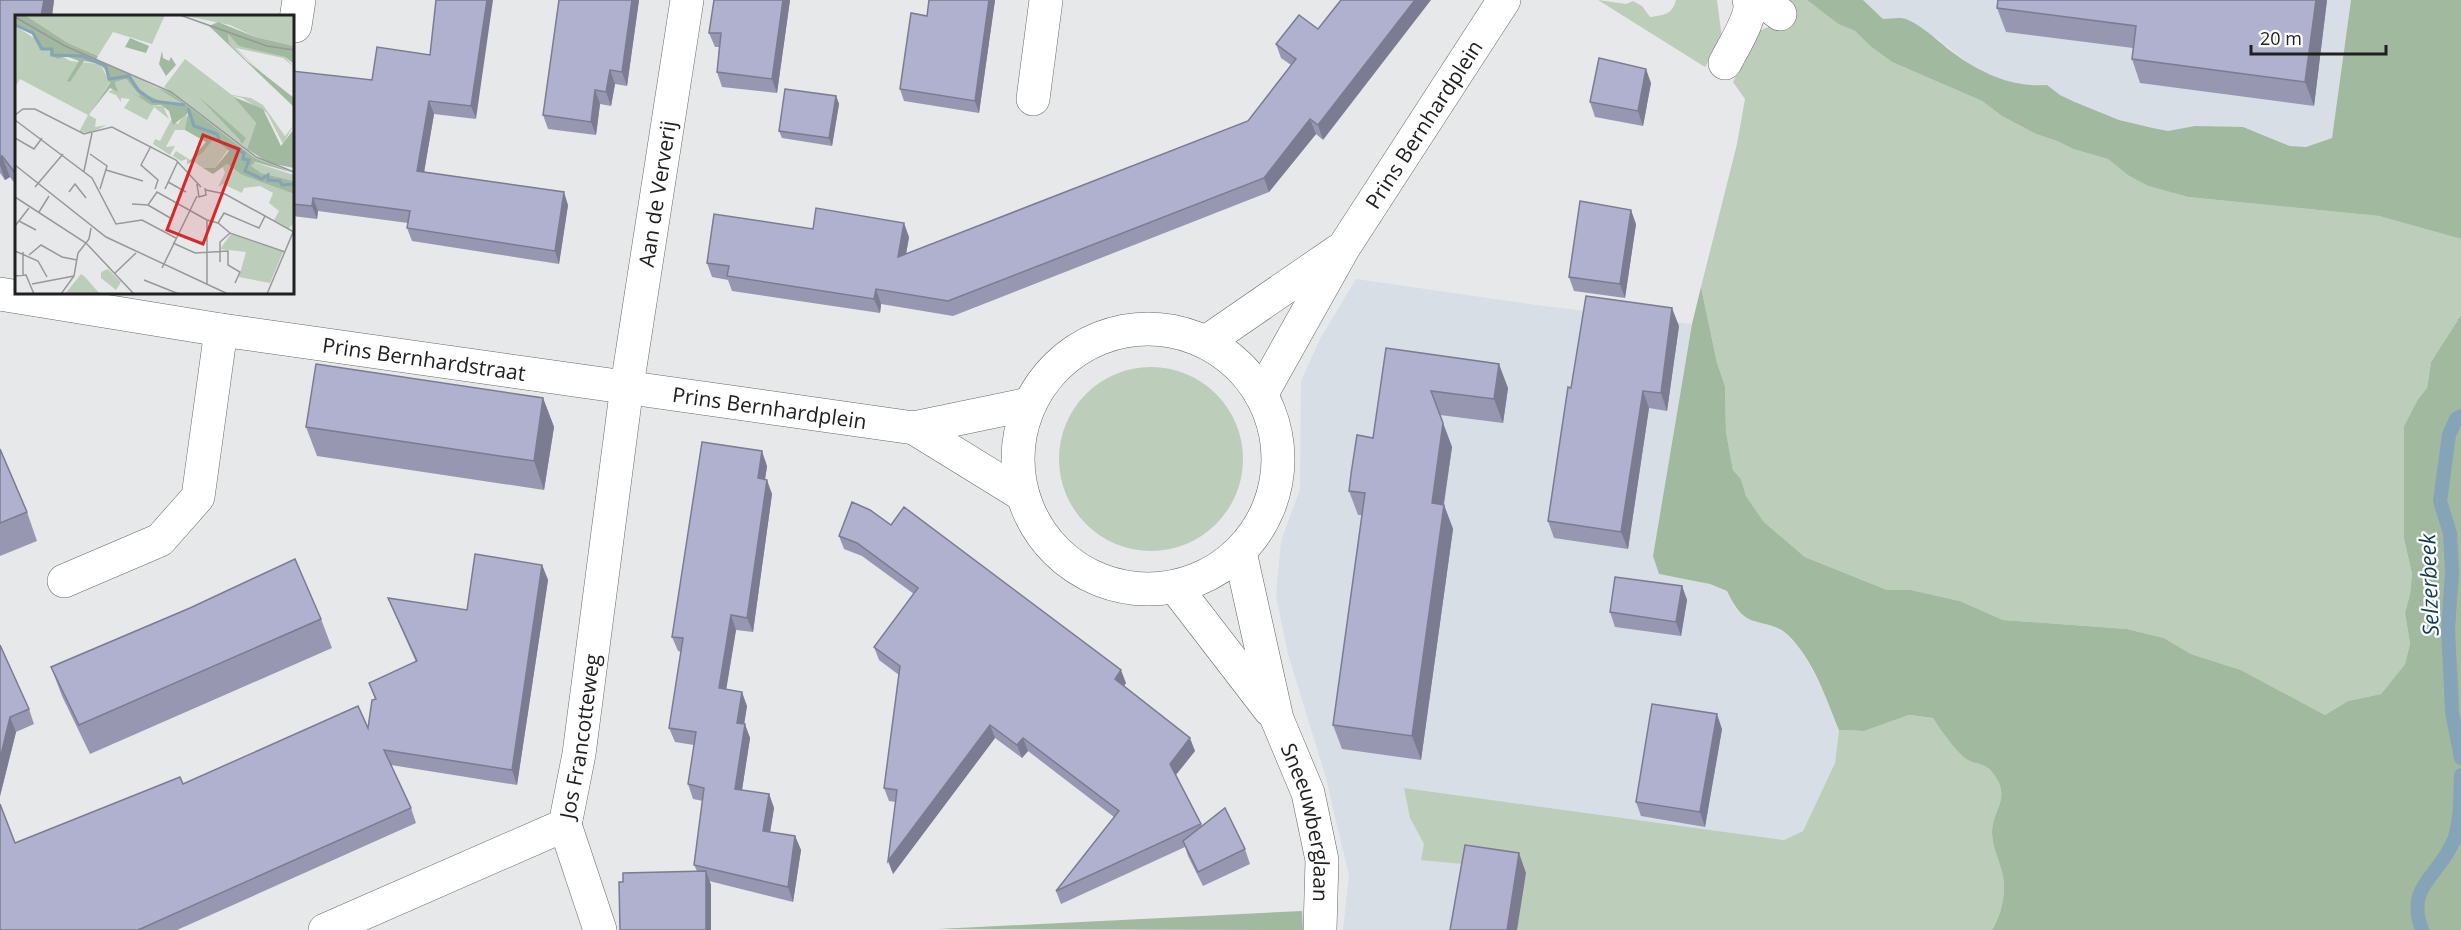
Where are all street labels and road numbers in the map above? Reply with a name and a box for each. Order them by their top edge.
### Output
street label: Prins Bernhardplein [1359,34,1489,214]
street label: Aan de Ververij [632,119,682,269]
street label: Prins Bernhardstraat [321,331,527,387]
street label: Prins Bernhardplein [671,380,869,435]
street label: Jos Francotteweg [552,652,606,823]
street label: Sneeuwberglaan [1275,739,1336,902]

